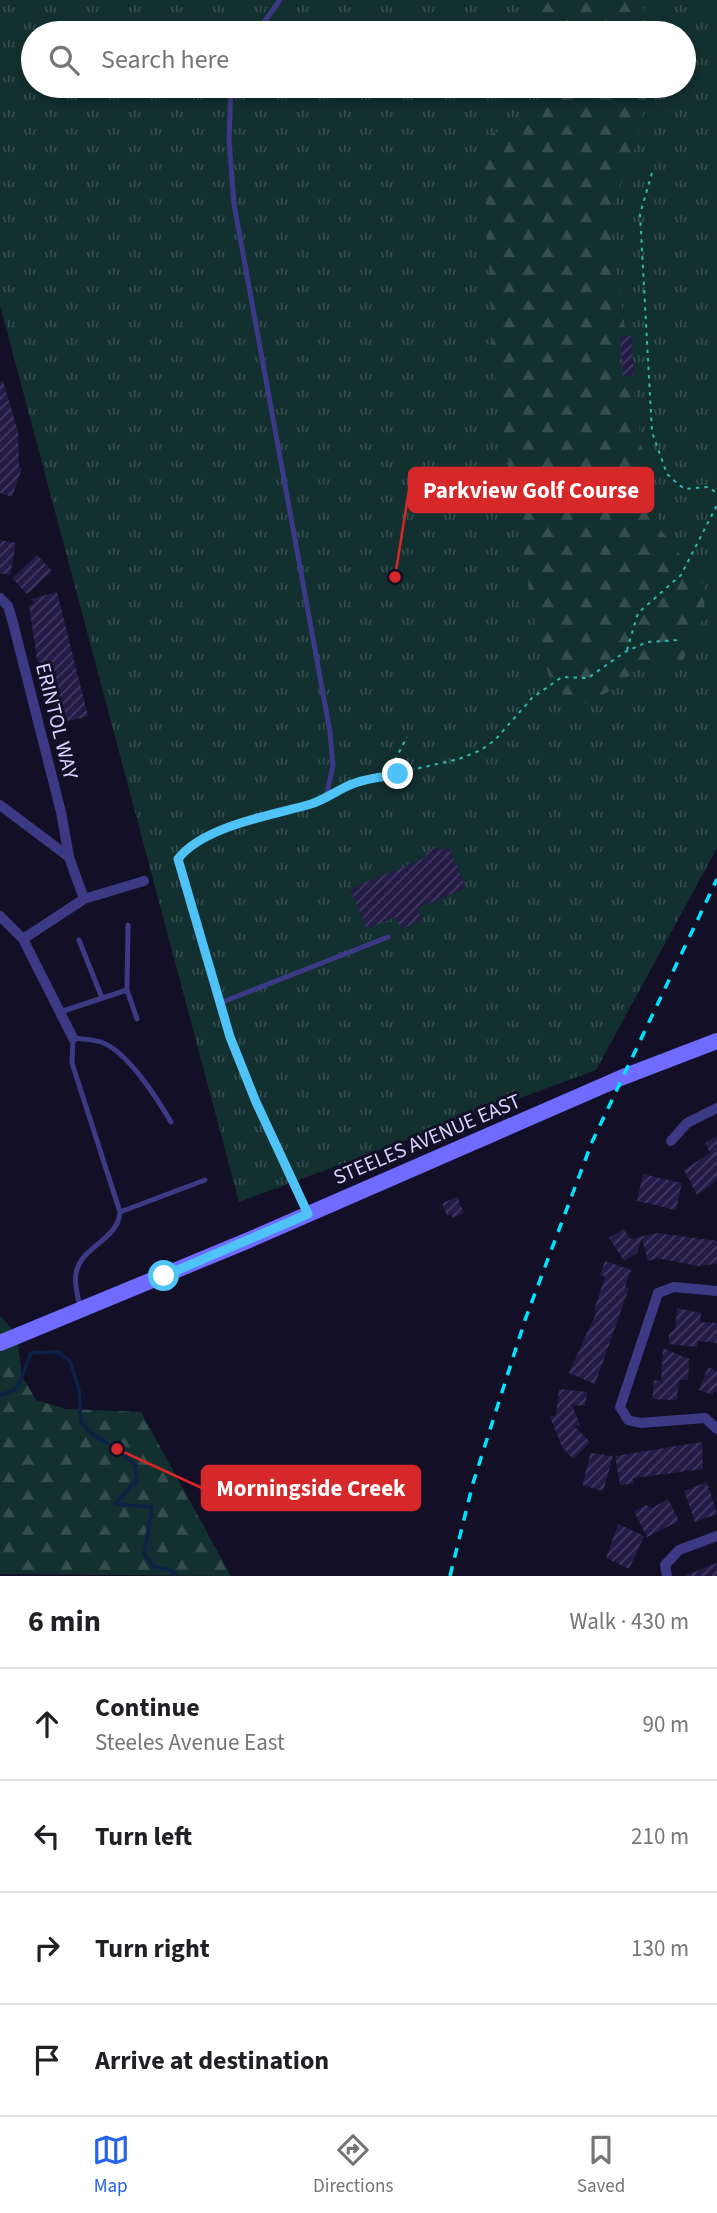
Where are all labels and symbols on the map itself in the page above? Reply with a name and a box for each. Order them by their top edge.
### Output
callout: Parkview Golf Course [409,468,653,512]
text: Parkview Golf Course [423,474,639,507]
street label: ERINTOL WAY [28,660,86,783]
route end [382,758,413,789]
street label: STEELES AVENUE EAST [329,1086,525,1192]
route start [148,1260,179,1291]
callout: Morningside Creek [202,1466,420,1510]
text: Morningside Creek [216,1472,406,1505]

